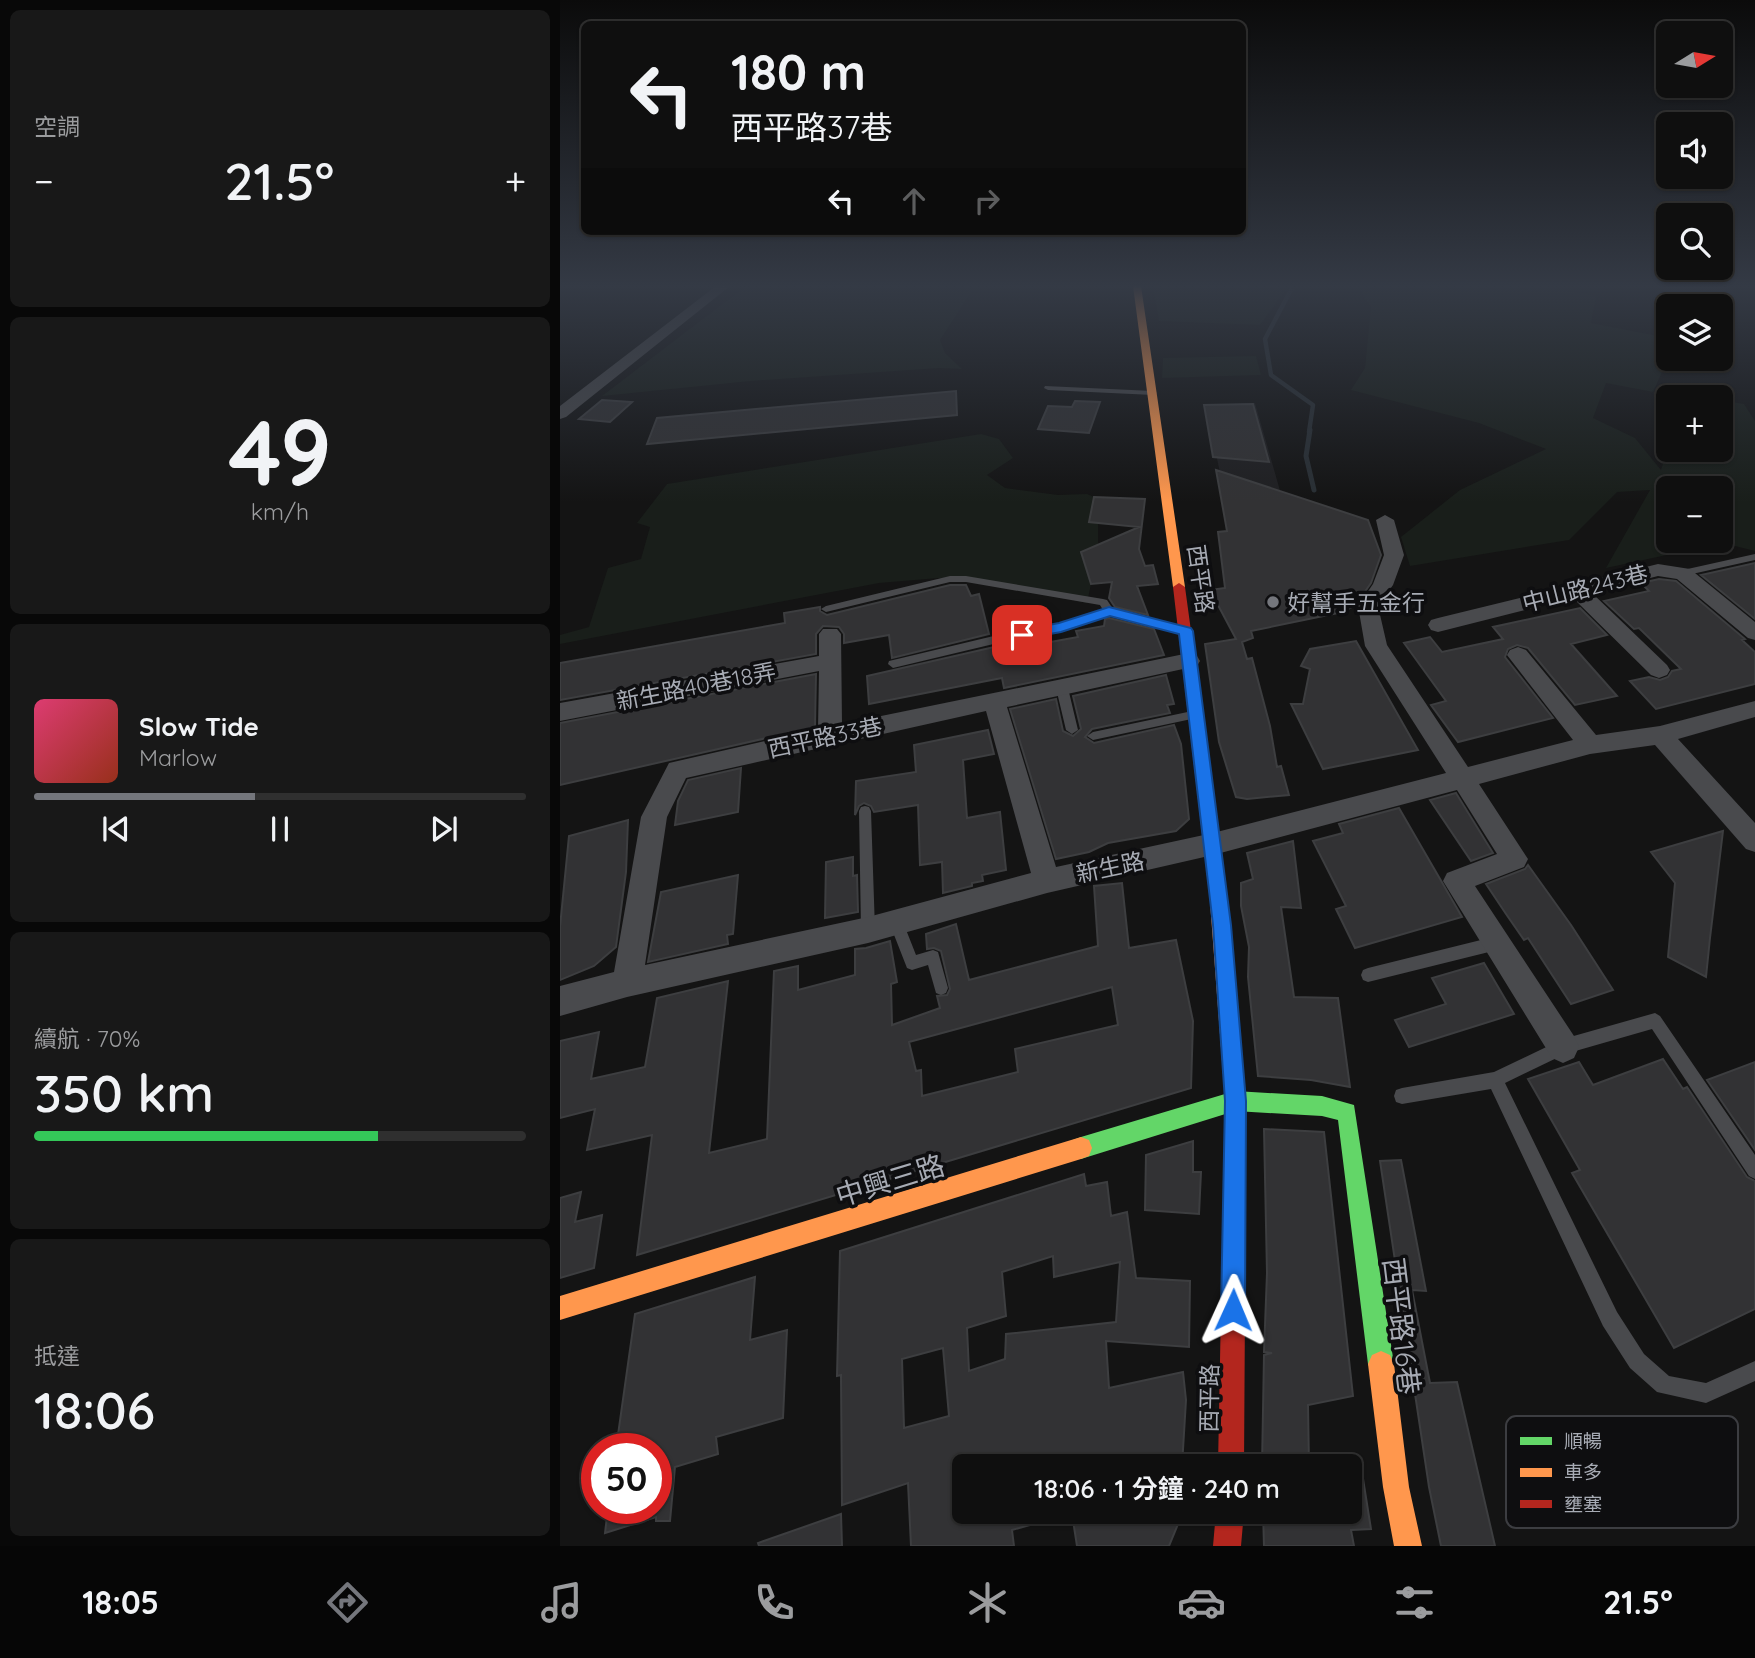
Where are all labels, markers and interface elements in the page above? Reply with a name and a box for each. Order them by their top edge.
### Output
north arrow [1656,21,1732,98]
map controls [1656,21,1733,553]
text: 180 m [731,41,866,102]
icon: left [616,49,707,140]
text: 西平路37巷 [731,107,892,147]
text: 空調 [34,112,80,141]
button: sound [1656,112,1733,189]
text: 21.5° [224,148,334,213]
text: − [34,157,54,205]
text: + [505,157,526,205]
icon: left [822,182,860,220]
icon: ahead [895,182,933,220]
icon: right [968,182,1006,220]
button: search [1656,203,1733,280]
button: layers [1656,294,1733,371]
button: + [1656,385,1733,462]
text: 49 [228,394,332,508]
button: − [1656,476,1733,553]
text: km/h [251,497,309,526]
street label: 西平路 [1182,543,1220,615]
street label: 中山路243巷 [1519,558,1651,618]
place label: 好幫手五金行 [1287,588,1425,617]
marker: 好幫手五金行 [1265,594,1281,610]
pin [992,605,1052,665]
icon: arrive [1003,616,1041,654]
street label: 新生路40巷18弄 [614,656,778,716]
text: Slow Tide [139,710,259,743]
street label: 西平路33巷 [765,711,885,763]
text: Marlow [139,743,217,772]
icon: previous [97,810,135,848]
icon: pause [261,810,299,848]
icon: next [425,810,463,848]
street label: 新生路 [1073,846,1147,888]
text: 續航 · 70% [34,1024,140,1053]
text: 350 km [34,1060,214,1125]
street label: 中興三路 [831,1147,949,1213]
street label: 西平路16巷 [1376,1256,1428,1396]
position arrow [1196,1273,1270,1347]
text: 抵達 [34,1341,80,1370]
street label: 西平路 [1194,1363,1224,1433]
text: 18:06 [34,1377,155,1442]
legend [1506,1416,1738,1528]
text: 順暢 [1564,1429,1602,1453]
speed limit sign: 50 [581,1433,672,1524]
text: 車多 [1564,1460,1602,1484]
text: 18:06 · 1 分鐘 · 240 m [1034,1472,1280,1505]
text: 壅塞 [1564,1492,1602,1516]
icon: directions [323,1578,372,1627]
icon: music [537,1578,586,1627]
icon: phone [750,1578,799,1627]
icon: climate [963,1578,1012,1627]
icon: car [1177,1578,1226,1627]
icon: filters [1390,1578,1439,1627]
text: 18:05 [82,1582,159,1622]
text: 21.5° [1603,1582,1673,1622]

